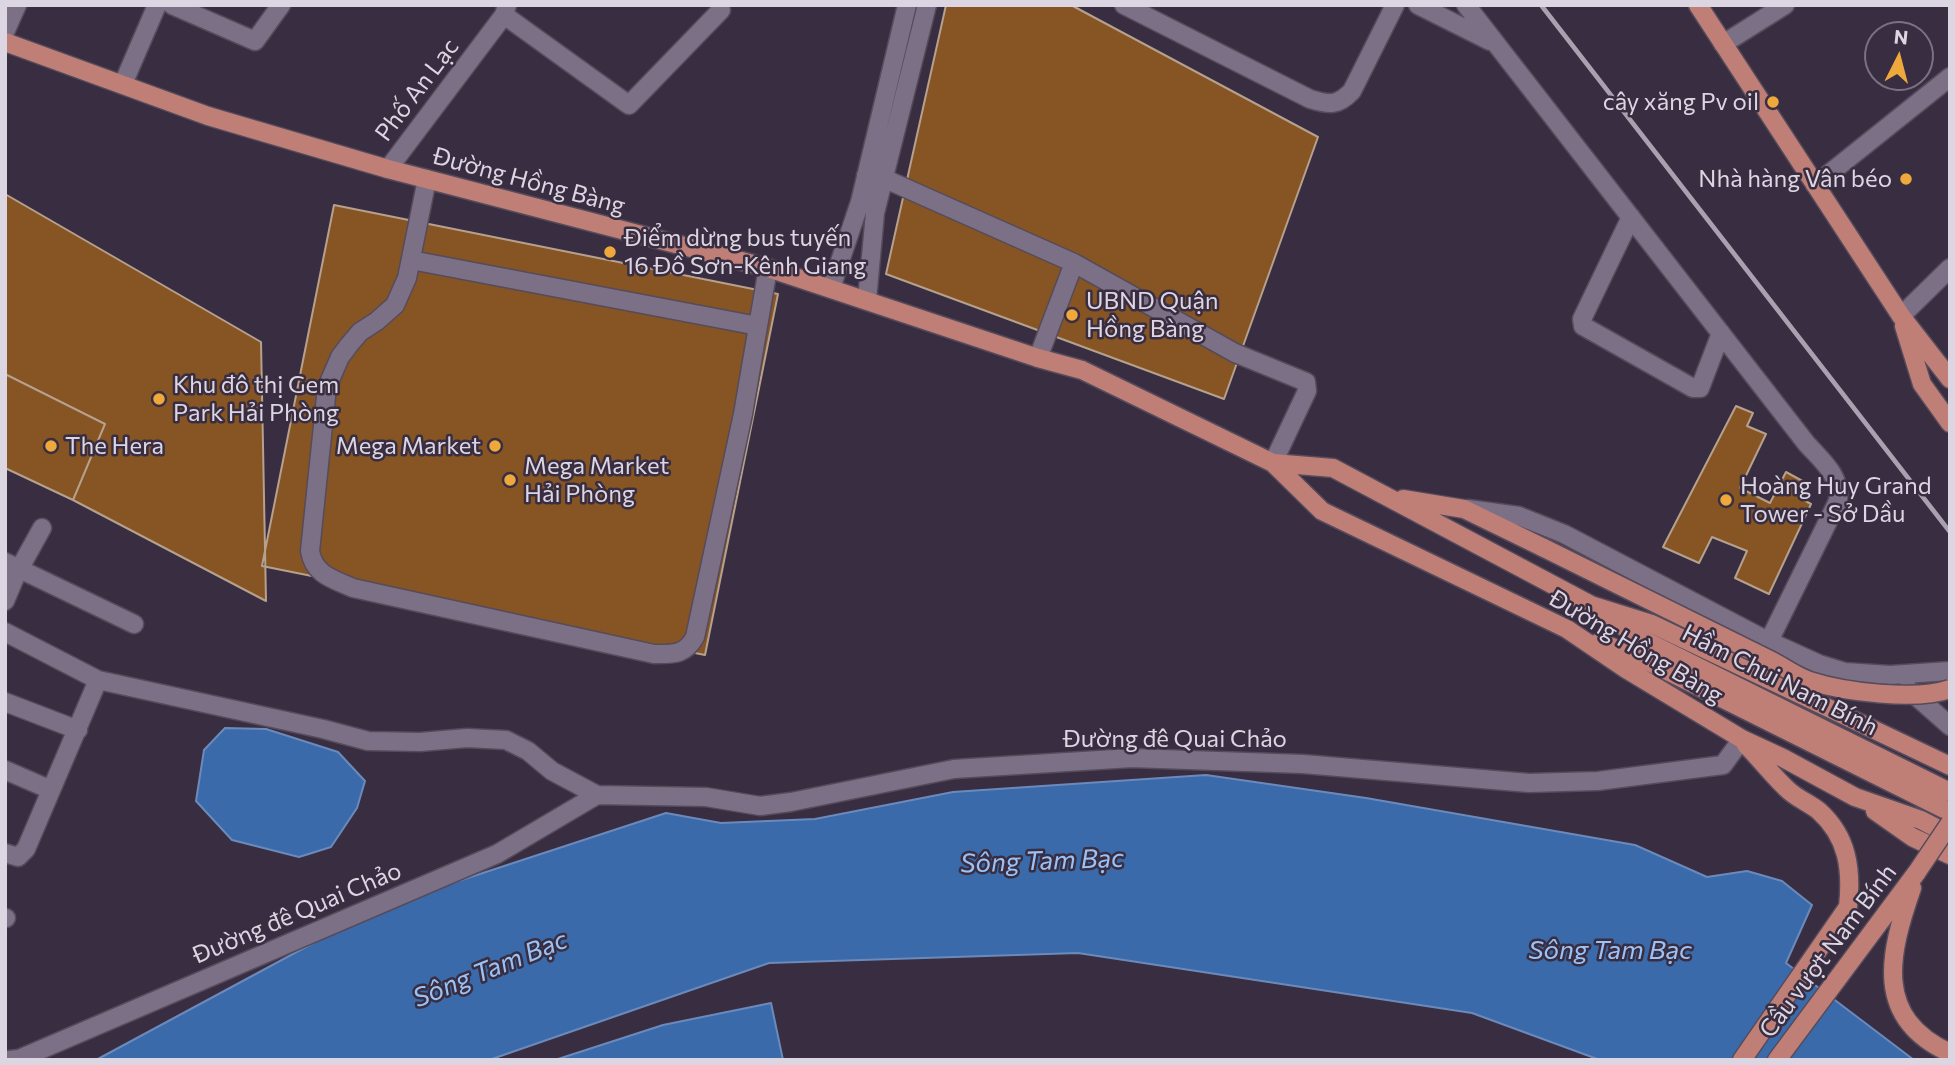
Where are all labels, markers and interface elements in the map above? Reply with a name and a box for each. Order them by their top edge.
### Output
north arrow [1864,21,1934,91]
text: N [1893,24,1909,49]
street label: Phố An Lạc [369,33,465,147]
place label: cây xăng Pv oil [1603,88,1759,116]
marker: cây xăng Pv oil [1765,94,1781,110]
street label: Đường Hồng Bàng [430,141,628,221]
place label: Nhà hàng Vân béo [1698,165,1892,193]
marker: Nhà hàng Vân béo [1898,171,1914,187]
place label: Điểm dừng bus tuyến 16 Đồ Sơn-Kênh Giang [624,224,866,280]
marker: Điểm dừng bus tuyến 16 Đồ Sơn-Kênh Giang [602,244,618,260]
place label: UBND Quận Hồng Bàng [1086,287,1219,343]
marker: UBND Quận Hồng Bàng [1064,307,1080,323]
place label: Khu đô thị Gem Park Hải Phòng [173,371,339,427]
marker: Khu đô thị Gem Park Hải Phòng [151,391,167,407]
place label: The Hera [65,432,164,460]
place label: Mega Market [336,432,481,460]
marker: The Hera [43,438,59,454]
marker: Mega Market [487,438,503,454]
place label: Mega Market Hải Phòng [524,452,669,508]
marker: Mega Market Hải Phòng [502,472,518,488]
place label: Hoàng Huy Grand Tower - Sở Dầu [1740,472,1932,528]
marker: Hoàng Huy Grand Tower - Sở Dầu [1718,492,1734,508]
street label: Đường Hồng Bàng [1544,584,1728,710]
street label: Hầm Chui Nam Bính [1677,618,1883,742]
street label: Đường đê Quai Chảo [1063,725,1287,753]
water label: Sông Tam Bạc [960,843,1124,879]
street label: Đường đê Quai Chảo [188,856,406,970]
street label: Cầu vượt Nam Bính [1753,859,1903,1043]
water label: Sông Tam Bạc [408,924,572,1014]
water label: Sông Tam Bạc [1528,934,1692,966]

